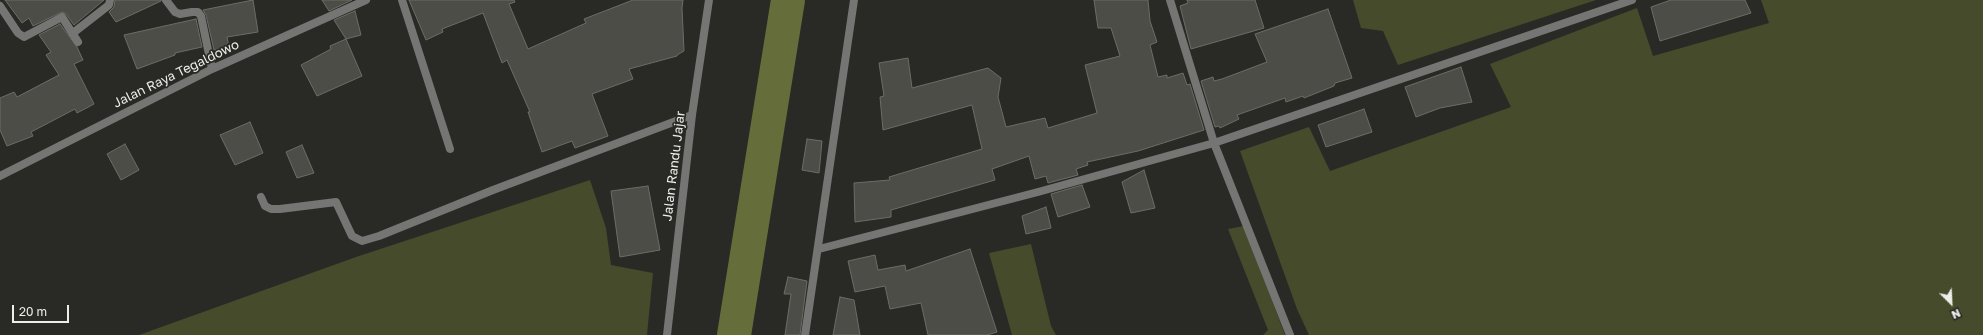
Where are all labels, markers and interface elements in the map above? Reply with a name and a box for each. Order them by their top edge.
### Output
street label: Jalan Raya Tegaldowo [110,37,242,111]
street label: Jalan Randu Jajar [659,110,689,222]
north arrow [1931,283,1971,323]
scale bar [14,297,71,323]
text: 20 m [19,304,47,319]
text: N [1950,307,1963,322]

